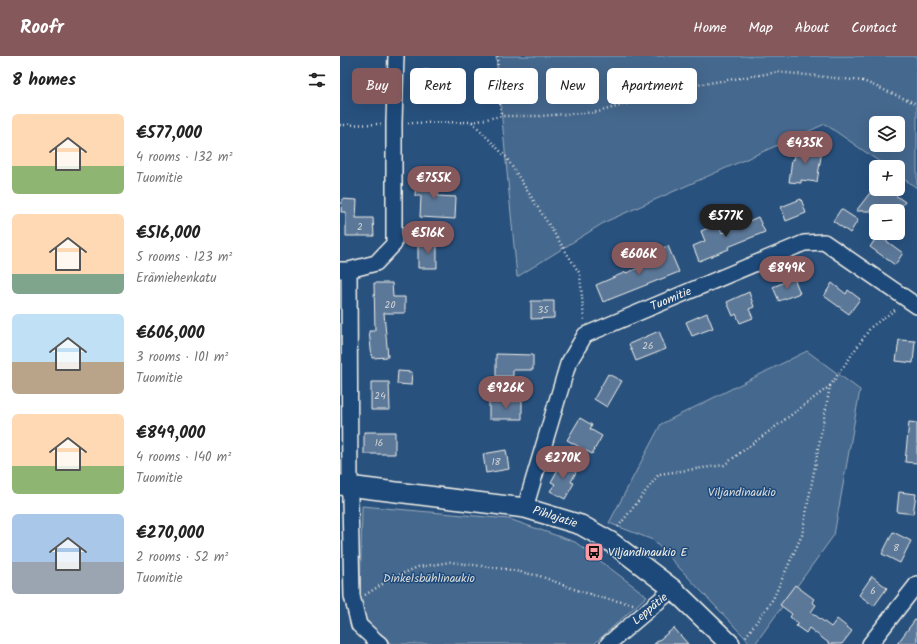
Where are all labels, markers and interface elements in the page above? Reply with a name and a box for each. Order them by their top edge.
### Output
text: Roofr [20,13,64,43]
text: Home [693,17,727,39]
text: Map [749,17,773,39]
text: About [795,17,829,39]
text: Contact [851,17,897,39]
text: 8 homes [12,67,76,94]
chip: Buy [352,68,402,104]
chip: Rent [410,68,466,104]
chip: Filters [474,68,538,104]
chip: New [546,68,599,104]
chip: Apartment [607,68,697,104]
icon: filters [306,69,328,91]
map controls [869,116,905,240]
button: layers [869,116,905,152]
text: €577,000 [136,120,202,147]
icon: home [44,130,92,178]
pin: €435K [777,131,833,165]
text: €435K [787,133,823,154]
text: 4 rooms · 132 m² [136,147,232,168]
button: + [869,160,905,196]
pin: €755K [406,166,462,200]
text: Tuomitie [136,168,183,189]
text: €755K [416,168,452,189]
pin: €577K [698,204,754,238]
button: − [869,204,905,240]
text: €577K [709,206,743,227]
house number: 2 [357,219,363,235]
text: €516,000 [136,220,200,247]
pin: €516K [400,221,456,255]
text: €516K [411,223,445,244]
icon: home [44,230,92,278]
pin: €606K [611,242,667,276]
text: €606K [621,244,657,265]
text: 5 rooms · 123 m² [136,247,232,268]
pin: €849K [759,256,815,290]
text: €849K [768,258,806,279]
text: Erämiehenkatu [136,268,217,289]
street label: Tuomitie [648,282,695,316]
house number: 20 [385,297,395,313]
house number: 35 [537,302,549,318]
text: €606,000 [136,320,205,347]
icon: home [44,330,92,378]
house number: 26 [642,338,654,354]
text: 3 rooms · 101 m² [136,347,228,368]
text: Tuomitie [136,368,183,389]
pin: €926K [478,376,534,410]
text: €926K [487,378,525,399]
house number: 24 [374,388,386,404]
text: €849,000 [136,420,205,447]
icon: home [44,430,92,478]
house number: 16 [375,435,383,451]
pin: €270K [535,446,591,480]
text: 4 rooms · 140 m² [136,447,231,468]
text: €270K [545,448,581,469]
house number: 18 [491,454,502,470]
text: Tuomitie [136,468,183,489]
park label: Viljandinaukio [708,483,776,502]
street label: Pihlajatie [530,501,580,533]
text: €270,000 [136,520,204,547]
icon: home [44,530,92,578]
house number: 8 [893,540,900,556]
bus stop icon: Viljandinaukio E [583,541,605,563]
place label: Viljandinaukio E [608,543,689,562]
text: 2 rooms · 52 m² [136,547,228,568]
text: Tuomitie [136,568,183,589]
park label: Dinkelsbühlinaukio [383,569,475,588]
house number: 6 [870,583,876,599]
street label: Leppätie [628,588,673,630]

